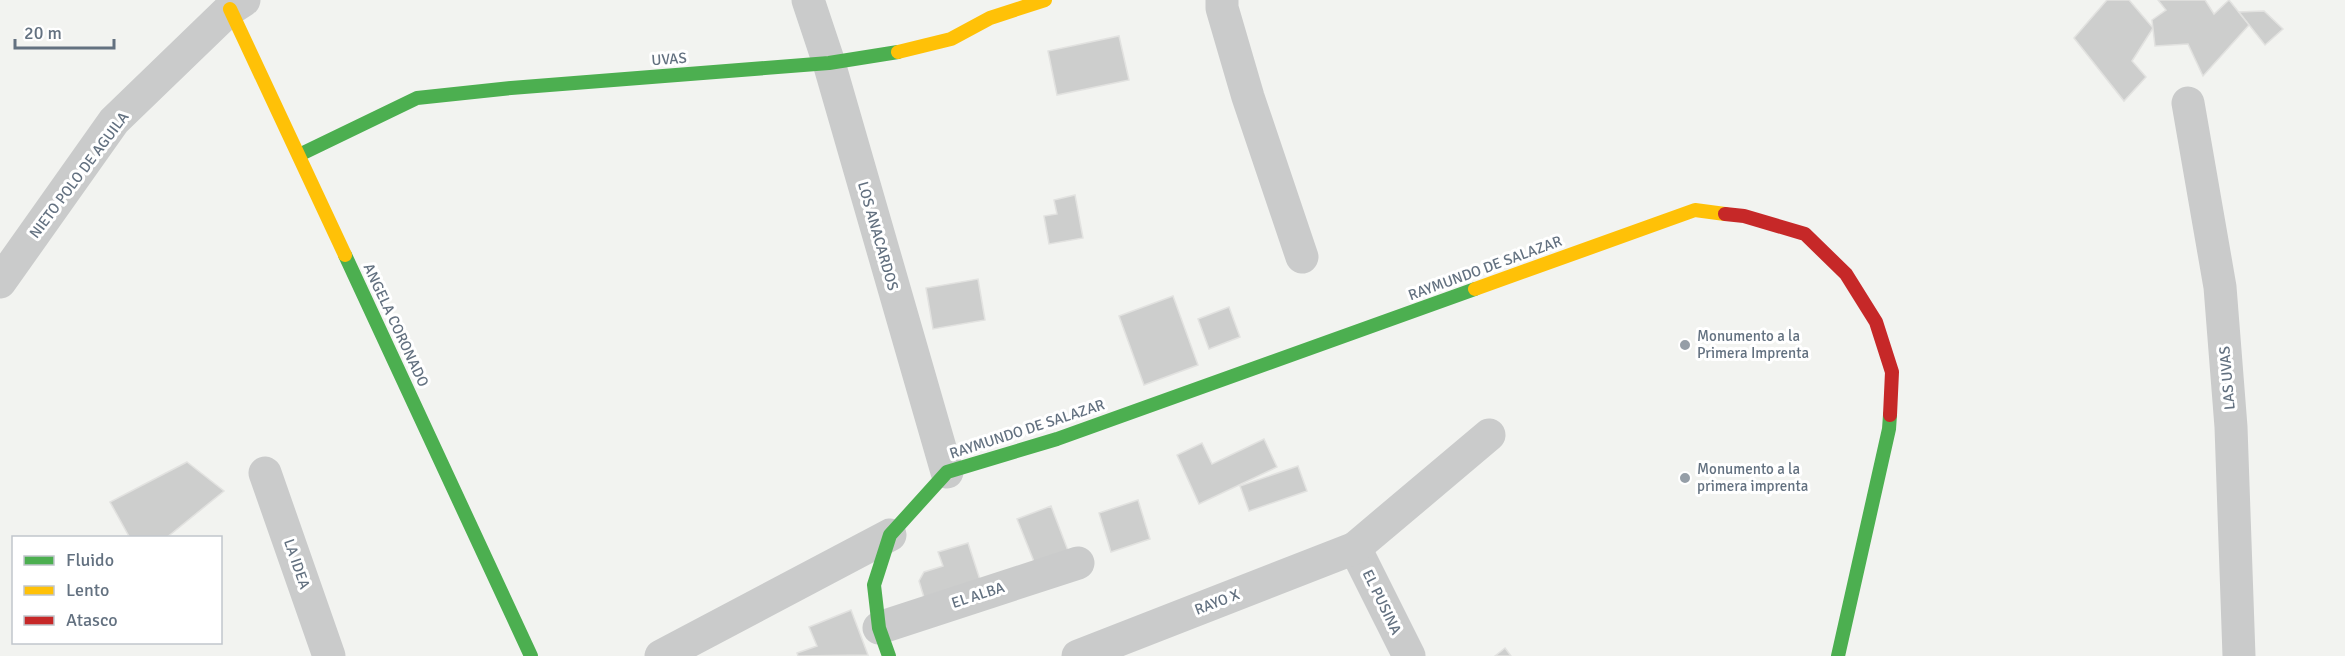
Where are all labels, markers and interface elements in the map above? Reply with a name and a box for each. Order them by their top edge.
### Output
scale bar [15,12,114,50]
text: 20 m [24,22,62,44]
street label: UVAS [651,49,687,69]
street label: NIETO POLO DE AGUILA [26,108,132,242]
street label: LOS ANACARDOS [854,179,902,293]
street label: RAYMUNDO DE SALAZAR [1406,232,1564,304]
street label: ANGELA CORONADO [360,260,433,390]
place label: Monumento a la Primera Imprenta [1697,327,1809,362]
marker: Monumento a la Primera Imprenta [1678,338,1692,352]
street label: LAS UVAS [2215,345,2239,411]
street label: RAYMUNDO DE SALAZAR [947,395,1107,463]
place label: Monumento a la primera imprenta [1697,460,1808,495]
marker: Monumento a la primera imprenta [1678,471,1692,485]
legend [12,536,222,644]
street label: LA IDEA [280,537,314,591]
text: Fluido [66,549,114,571]
street label: EL PUSINA [1359,567,1405,637]
street label: EL ALBA [949,578,1007,612]
text: Lento [66,579,109,601]
street label: RAYO X [1192,585,1242,619]
text: Atasco [66,609,118,631]

